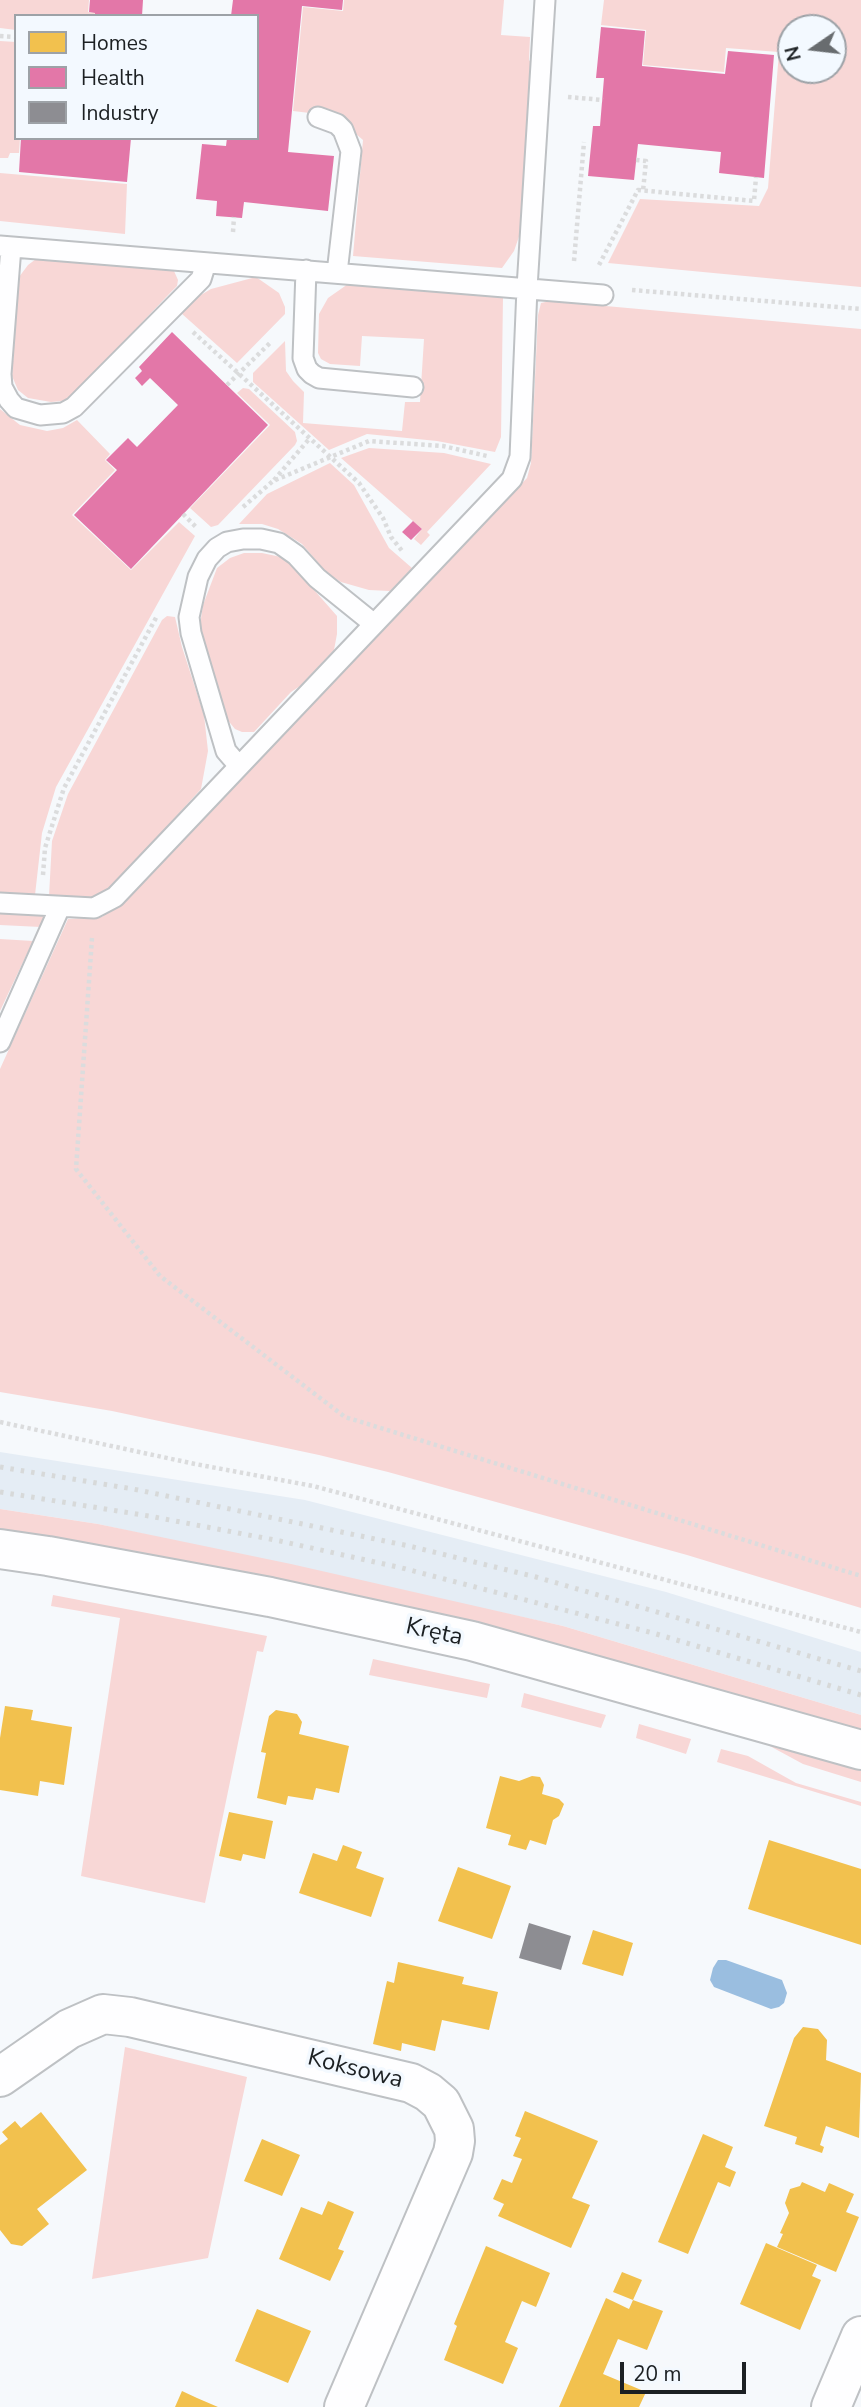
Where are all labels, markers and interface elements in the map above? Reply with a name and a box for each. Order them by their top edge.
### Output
legend [14,14,259,140]
north arrow [777,14,847,84]
text: Homes [81,29,148,57]
text: N [779,44,808,64]
text: Health [81,64,145,92]
text: Industry [81,99,159,127]
street label: Kręta [403,1613,465,1653]
street label: Koksowa [304,2044,406,2096]
scale bar [623,2348,749,2392]
text: 20 m [633,2360,682,2388]

